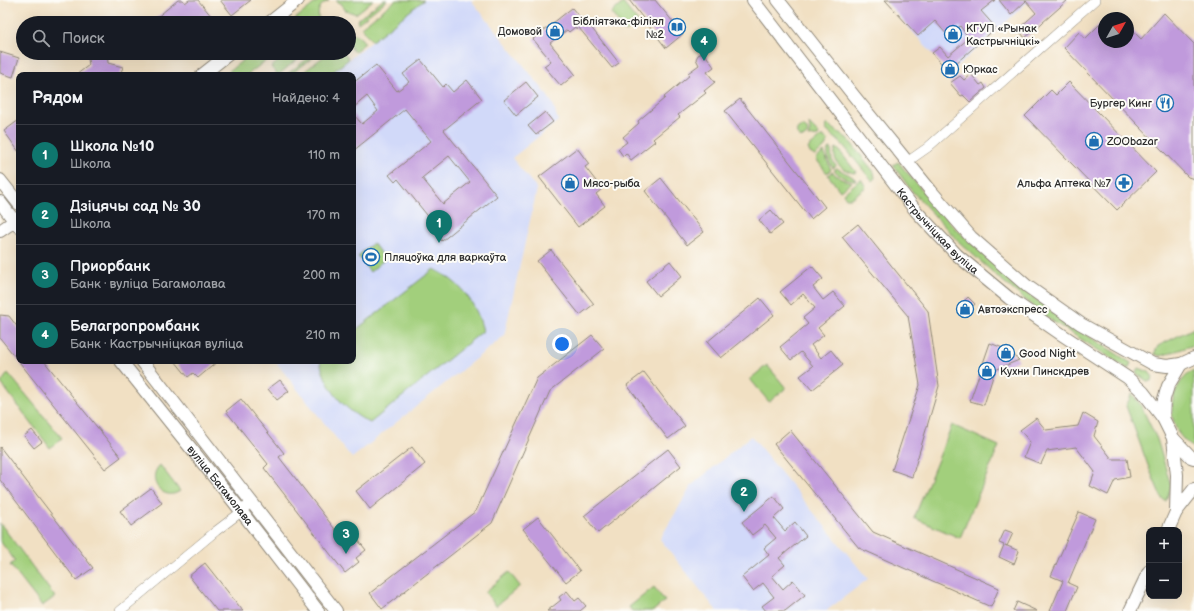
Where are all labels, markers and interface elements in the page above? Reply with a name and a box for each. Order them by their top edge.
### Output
north arrow [1098,12,1134,48]
place label: Бібліятэка-філіял №2 [572,15,665,41]
search box [16,16,356,60]
library icon: Бібліятэка-філіял №2 [667,17,687,37]
shop icon: Домовой [545,21,565,41]
place label: КГУП «Рынак Кастрычніцкі» [966,22,1040,48]
shop icon: КГУП «Рынак Кастрычніцкі» [943,24,963,44]
place label: Домовой [498,25,542,38]
icon: search [30,27,52,49]
pin: 4 [691,28,717,61]
text: Поиск [62,29,105,48]
shop icon: Юркас [940,59,960,79]
place label: Юркас [963,63,998,76]
text: Рядом [32,88,83,108]
text: Найдено: 4 [272,90,340,106]
restaurant icon: Бургер Кинг [1155,93,1175,113]
place label: Бургер Кинг [1090,97,1153,110]
shop icon: ZOObazar [1084,131,1104,151]
place label: ZOObazar [1106,135,1159,148]
text: Школа №10 [70,137,154,156]
text: 1 [42,147,48,163]
text: 110 m [308,147,340,163]
text: Школа [70,156,111,172]
shop icon: Мясо-рыба [560,173,580,193]
pharmacy icon: Альфа Аптека №7 [1114,173,1134,193]
place label: Мясо-рыба [583,177,641,190]
place label: Альфа Аптека №7 [1016,177,1112,190]
street label: Кастрычніцкая вуліца [894,185,982,277]
text: Дзіцячы сад № 30 [70,197,201,216]
text: 2 [41,207,49,223]
text: 170 m [307,207,340,223]
pin: 1 [426,210,452,243]
text: Школа [70,216,111,232]
sports icon: Пляцоўка для варкаўта [361,247,381,267]
place label: Пляцоўка для варкаўта [384,251,507,264]
text: Приорбанк [70,257,150,276]
text: 3 [41,267,49,283]
text: 200 m [303,267,340,283]
text: Банк · вуліца Багамолава [70,276,226,292]
shop icon: Автоэкспресс [955,299,975,319]
place label: Автоэкспресс [977,303,1048,316]
text: Белагропромбанк [70,317,199,336]
text: 4 [41,327,49,343]
text: 210 m [306,327,340,343]
your location [552,334,572,354]
text: Банк · Кастрычніцкая вуліца [70,336,243,352]
shop icon: Good Night [996,343,1016,363]
place label: Good Night [1019,347,1076,360]
shop icon: Кухни Пинскдрев [977,361,997,381]
place label: Кухни Пинскдрев [1000,365,1089,378]
street label: вуліца Багамолава [185,443,256,528]
pin: 2 [731,479,757,512]
pin: 3 [333,521,359,554]
map controls [1146,527,1182,599]
button: + [1146,527,1182,563]
button: − [1146,563,1182,599]

